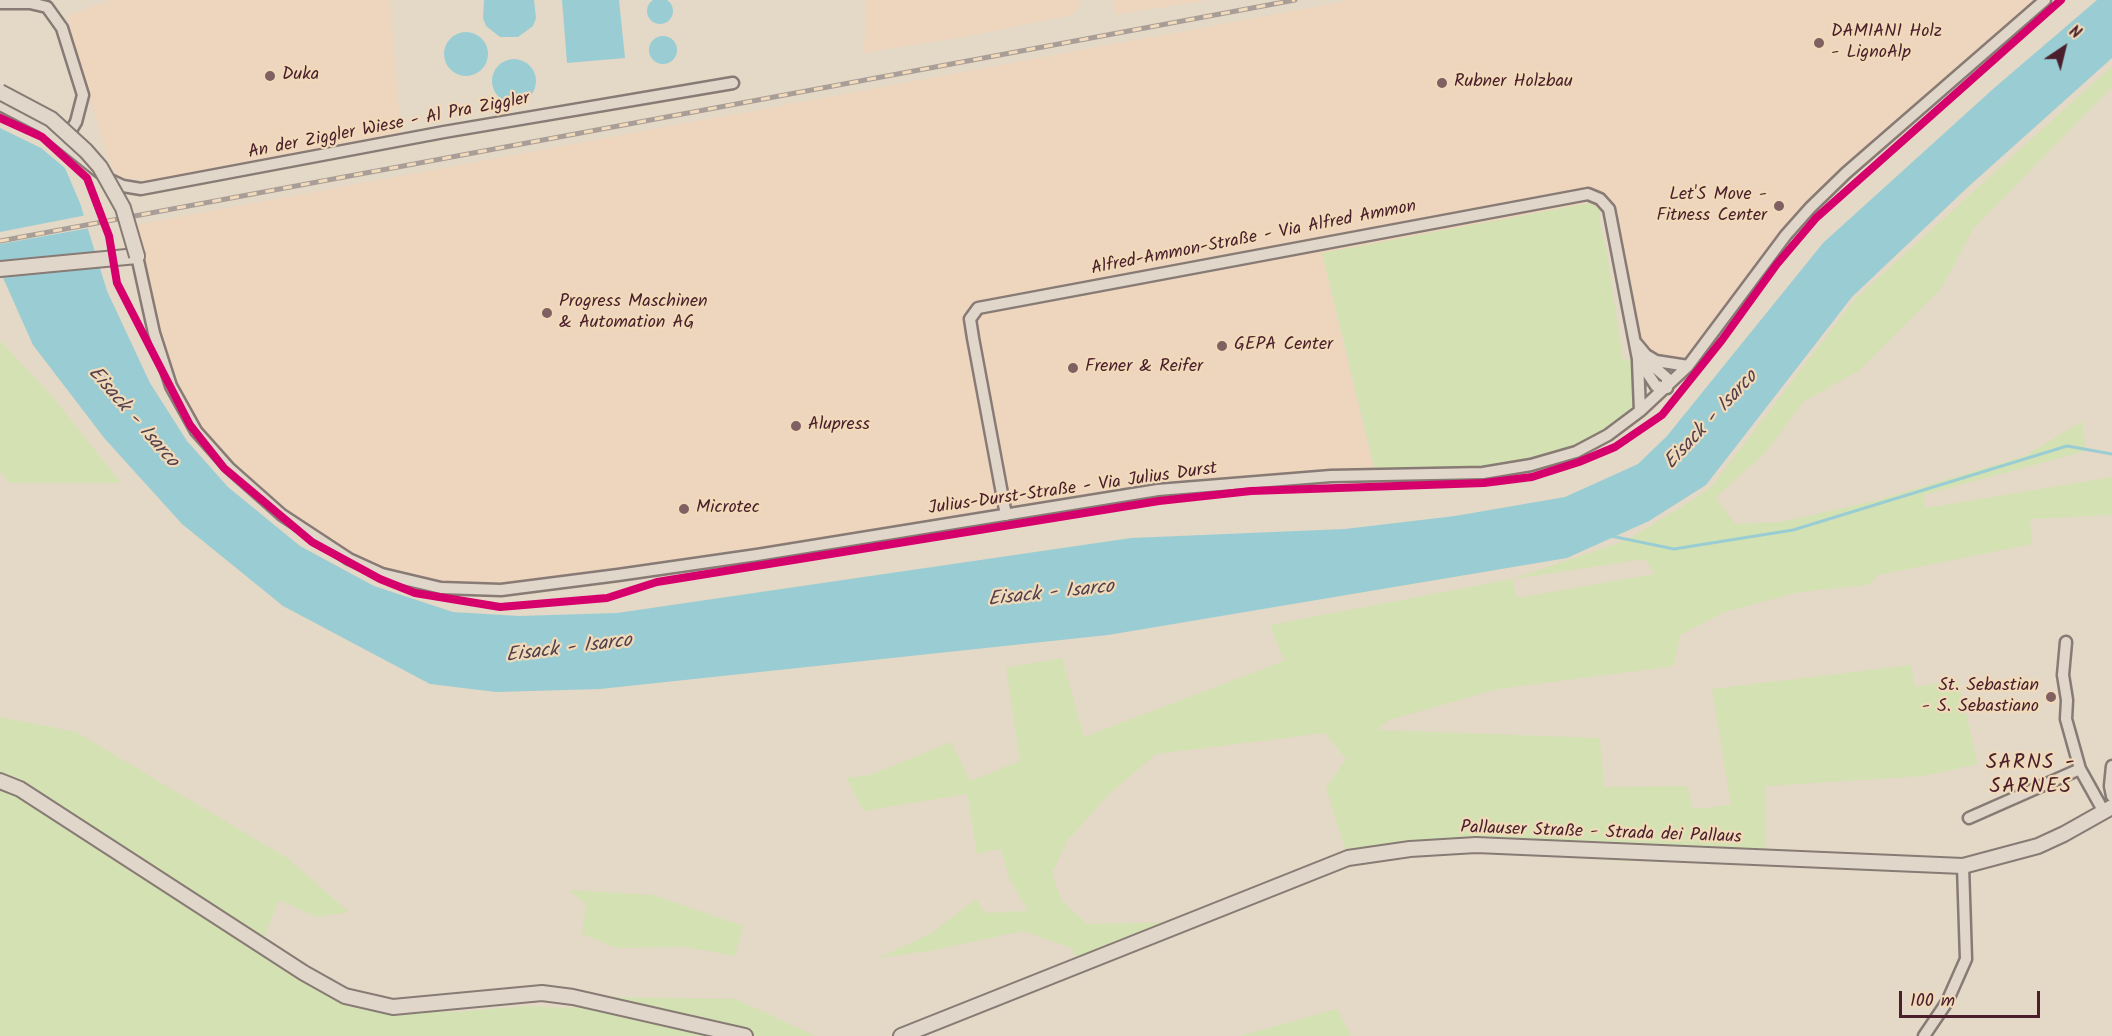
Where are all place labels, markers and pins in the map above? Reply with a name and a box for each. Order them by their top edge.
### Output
place label: DAMIANI Holz - LignoAlp [1831,22,1942,64]
marker: DAMIANI Holz - LignoAlp [1812,36,1826,50]
place label: Duka [282,65,319,87]
marker: Duka [263,69,277,83]
place label: Rubner Holzbau [1454,72,1573,94]
marker: Rubner Holzbau [1435,76,1449,90]
place label: Let'S Move - Fitness Center [1657,185,1767,228]
marker: Let'S Move - Fitness Center [1772,199,1786,213]
place label: Progress Maschinen & Automation AG [559,292,708,334]
marker: Progress Maschinen & Automation AG [540,306,554,320]
place label: GEPA Center [1234,335,1333,357]
marker: GEPA Center [1215,339,1229,353]
place label: Frener & Reifer [1085,357,1203,379]
marker: Frener & Reifer [1066,361,1080,375]
place label: Alupress [808,415,870,437]
marker: Alupress [789,419,803,433]
place label: Microtec [696,498,760,520]
marker: Microtec [677,502,691,516]
place label: St. Sebastian - S. Sebastiano [1922,676,2039,718]
marker: St. Sebastian - S. Sebastiano [2044,690,2058,704]

